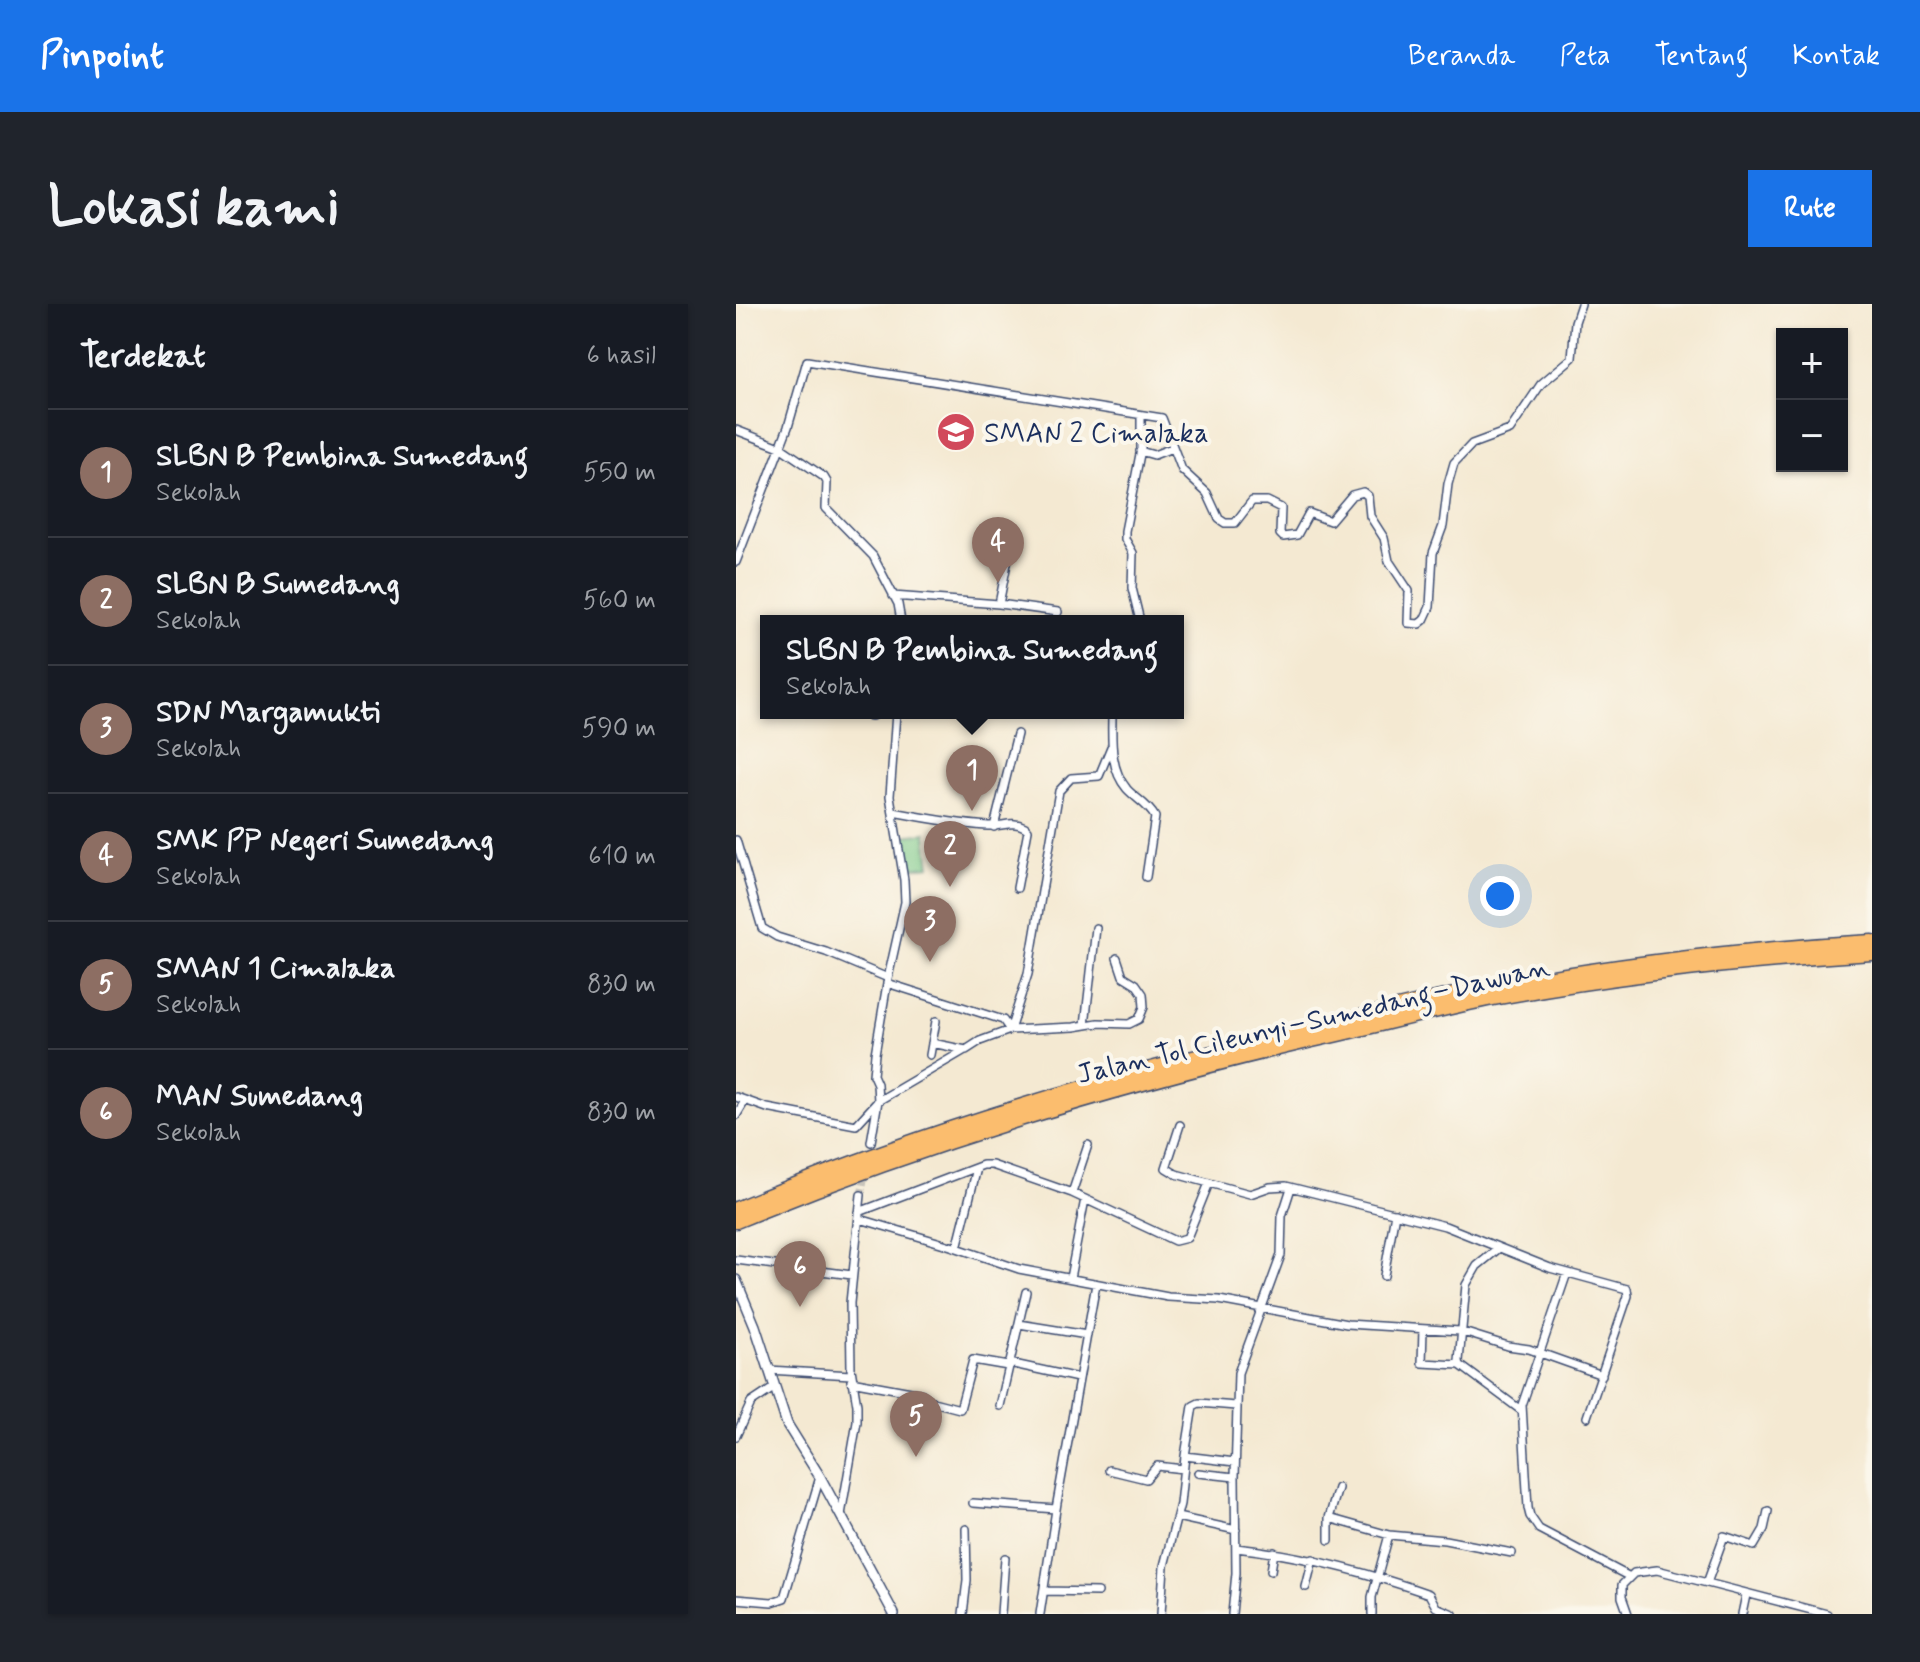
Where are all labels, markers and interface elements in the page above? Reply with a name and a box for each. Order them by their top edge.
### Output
text: Pinpoint [40,32,164,81]
text: Beranda [1408,38,1515,75]
text: Peta [1559,38,1611,75]
text: Tentang [1655,38,1748,75]
text: Kontak [1792,38,1880,75]
button: Rute [1748,170,1872,247]
text: Lokasi kami [48,172,340,245]
map controls [1776,328,1848,472]
button: + [1776,328,1848,400]
text: Terdekat [80,334,206,379]
text: 6 hasil [587,339,656,373]
button: − [1776,400,1848,472]
school or university icon: SMAN 2 Cimalaka [935,411,977,453]
place label: SMAN 2 Cimalaka [984,416,1209,453]
text: SLBN B Pembina Sumedang [156,437,528,476]
text: 1 [100,456,112,490]
text: 550 m [583,456,656,490]
text: Sekolah [156,476,242,510]
pin: 4 [972,517,1024,583]
text: SLBN B Sumedang [156,565,400,604]
text: 2 [100,584,112,618]
text: 560 m [583,584,656,618]
text: Sekolah [156,604,242,638]
popup [760,615,1184,719]
text: SLBN B Pembina Sumedang [786,631,1158,670]
text: Sekolah [786,670,871,704]
text: SDN Margamukti [156,693,380,732]
text: 3 [100,712,112,746]
text: 590 m [582,712,656,746]
text: Sekolah [156,732,242,766]
pin: 1 [946,745,998,811]
text: SMK PP Negeri Sumedang [156,821,494,860]
pin: 2 [924,821,976,887]
text: 4 [98,840,114,874]
text: 610 m [588,840,656,874]
text: Sekolah [156,860,242,894]
your location [1480,876,1520,916]
pin: 3 [904,896,956,962]
text: SMAN 1 Cimalaka [156,949,395,988]
street label: Jalan Tol Cileunyi–Sumedang–Dawuan [1074,949,1554,1097]
text: 5 [98,968,114,1002]
text: 830 m [587,968,656,1002]
text: Sekolah [156,988,242,1022]
text: MAN Sumedang [156,1077,363,1116]
text: 6 [99,1096,113,1130]
text: 830 m [587,1096,656,1130]
text: Sekolah [156,1116,242,1150]
pin: 6 [774,1241,826,1307]
pin: 5 [890,1391,942,1457]

